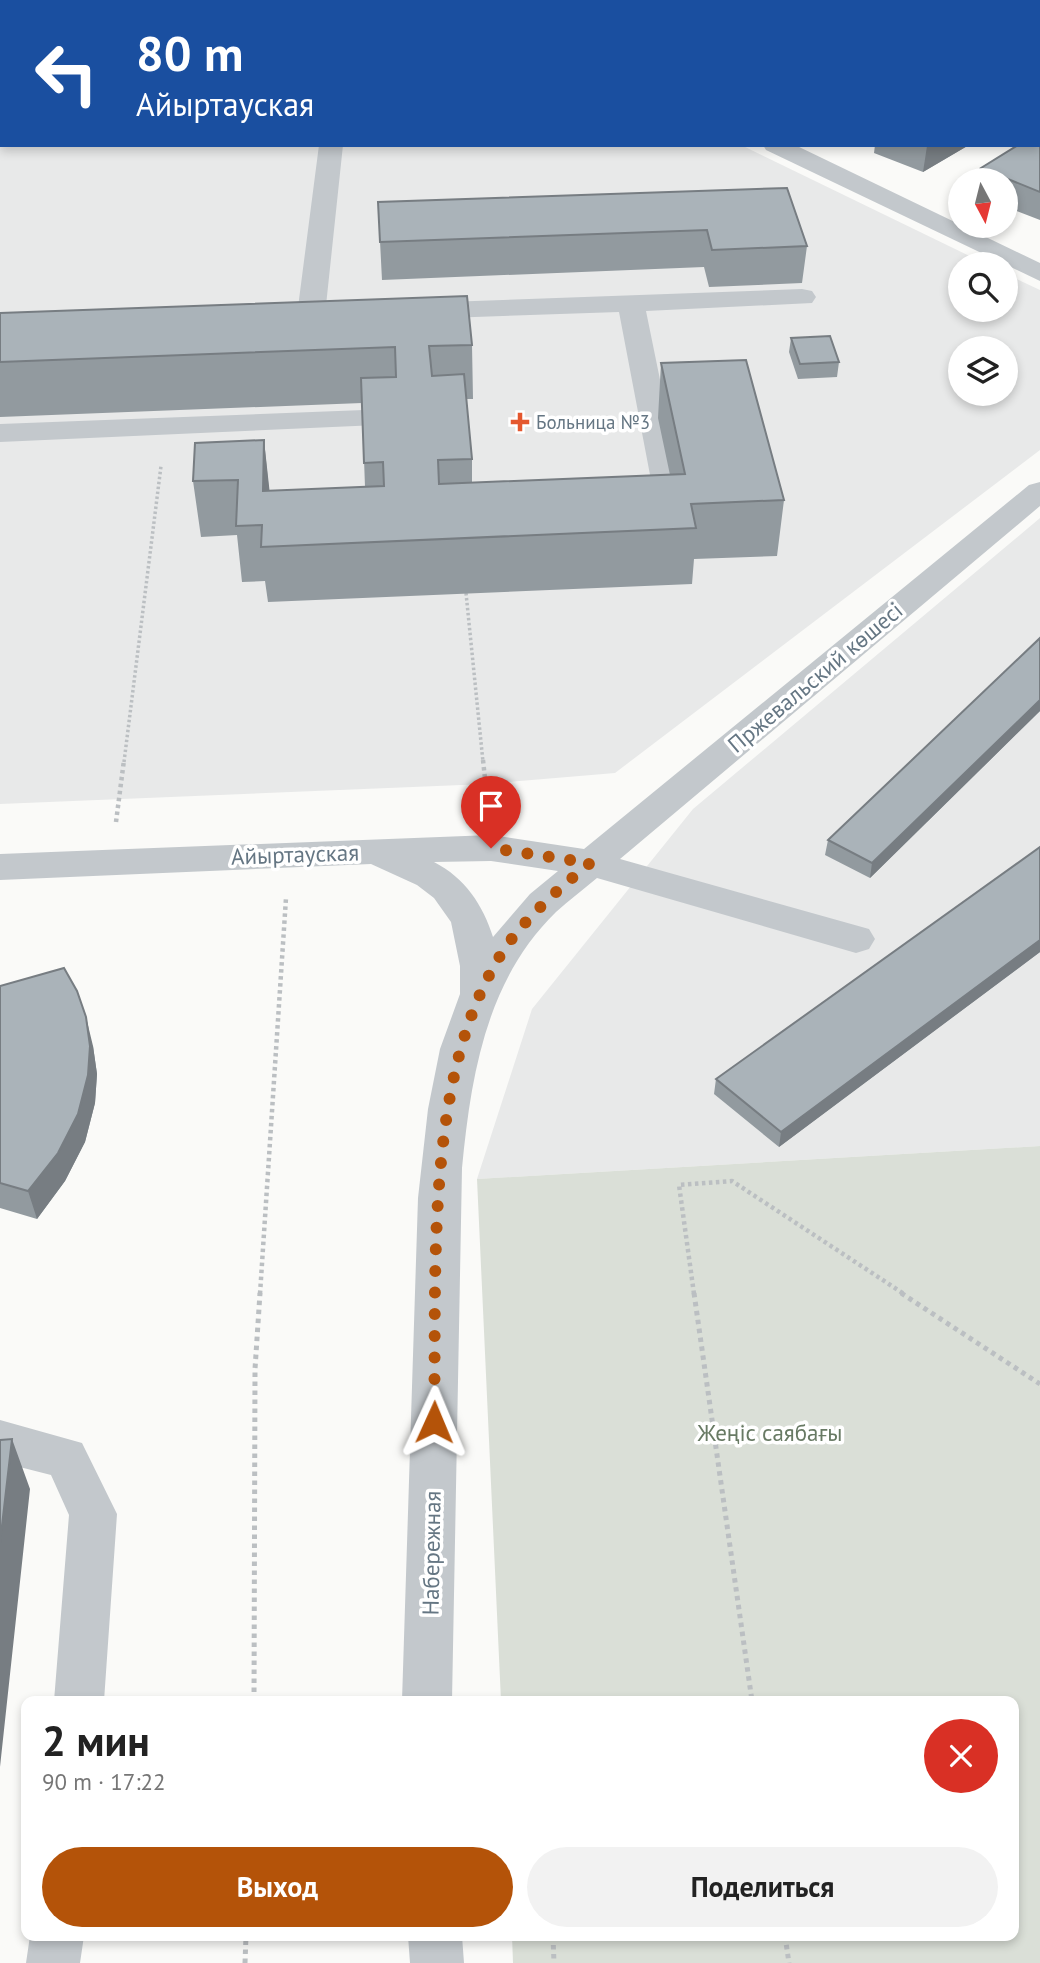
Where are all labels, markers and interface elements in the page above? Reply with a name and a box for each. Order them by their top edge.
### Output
text: 80 m [136,21,243,85]
icon: left [21,28,112,119]
text: Айыртауская [136,83,314,125]
north arrow [948,168,1018,238]
map controls [948,168,1018,406]
button: search [948,252,1018,322]
button: layers [948,336,1018,406]
place label: Больница №3 [536,410,650,434]
marker: Больница №3 [510,412,530,432]
street label: Пржевальский көшесі [722,595,908,759]
pin [461,776,521,848]
icon: arrive [472,787,510,825]
street label: Айыртауская [230,837,360,871]
position arrow [397,1385,471,1459]
park label: Жеңіс саябағы [696,1418,843,1447]
street label: Набережная [415,1490,447,1616]
text: 2 мин [42,1713,150,1768]
button: close [924,1719,998,1793]
text: 90 m · 17:22 [42,1767,166,1796]
button: Выход [42,1847,513,1927]
button: Поделиться [527,1847,998,1927]

